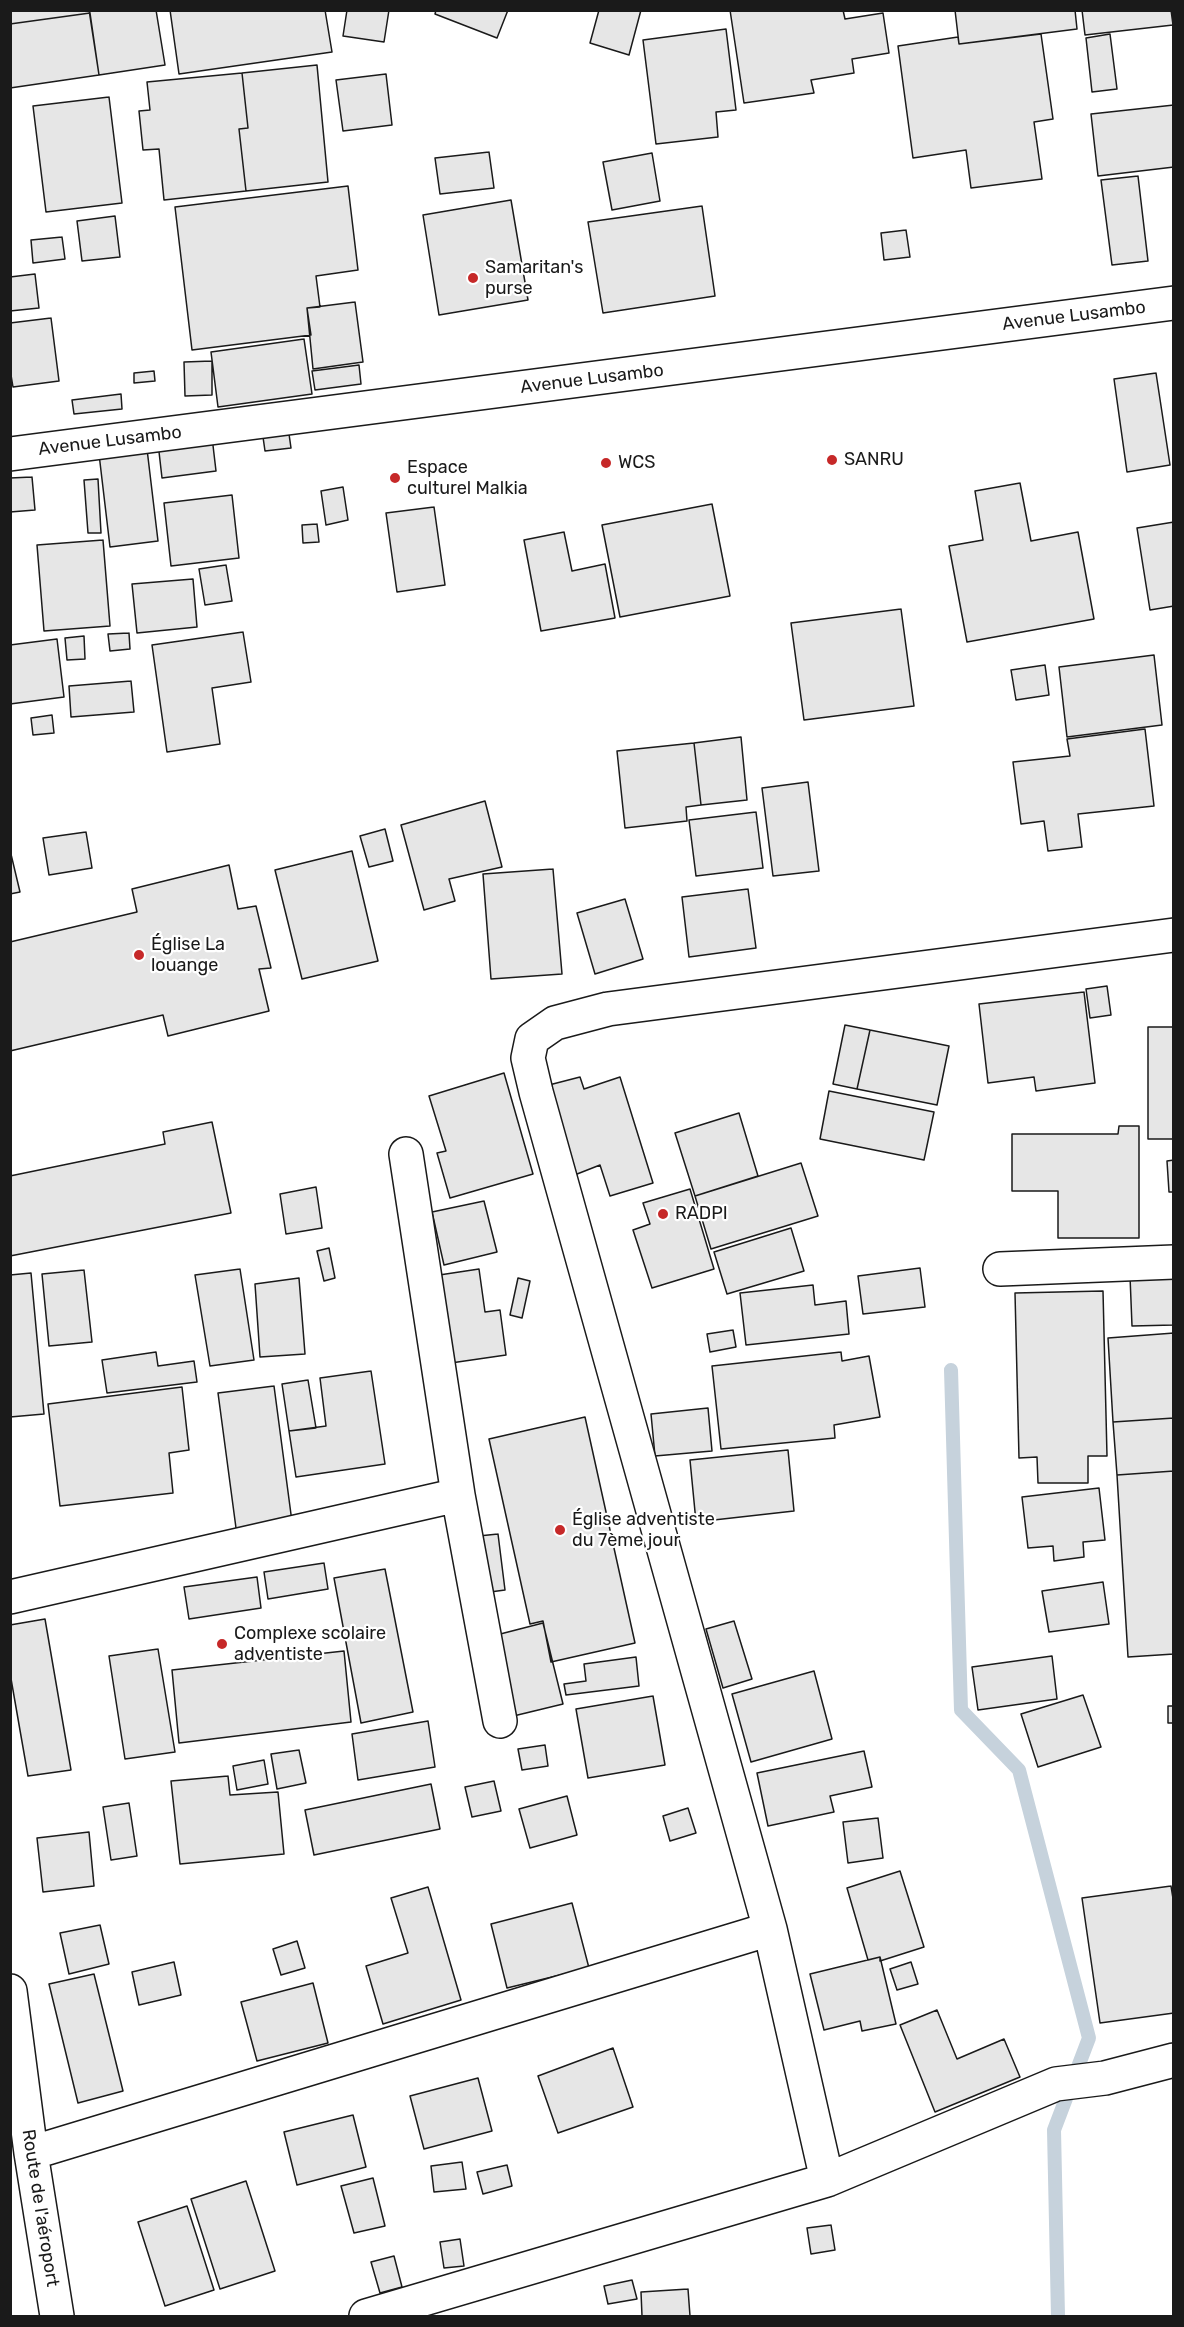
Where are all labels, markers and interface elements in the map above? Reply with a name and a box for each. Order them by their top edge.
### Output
place label: Samaritan's purse [485,257,583,300]
marker: Samaritan's purse [466,271,480,285]
street label: Avenue Lusambo [1001,296,1147,336]
street label: Avenue Lusambo [519,359,665,399]
street label: Avenue Lusambo [37,421,183,461]
place label: SANRU [844,449,904,471]
place label: WCS [618,452,655,474]
marker: SANRU [825,453,839,467]
marker: WCS [599,456,613,470]
place label: Espace culturel Malkia [407,457,528,500]
marker: Espace culturel Malkia [388,471,402,485]
place label: Église La louange [151,934,225,976]
marker: Église La louange [132,948,146,962]
place label: RADPI [675,1203,728,1225]
marker: RADPI [656,1207,670,1221]
place label: Église adventiste du 7ème jour [572,1509,715,1552]
marker: Église adventiste du 7ème jour [553,1523,567,1537]
place label: Complexe scolaire adventiste [234,1623,386,1666]
marker: Complexe scolaire adventiste [215,1637,229,1651]
street label: Route de l'aéroport [17,2128,63,2288]

